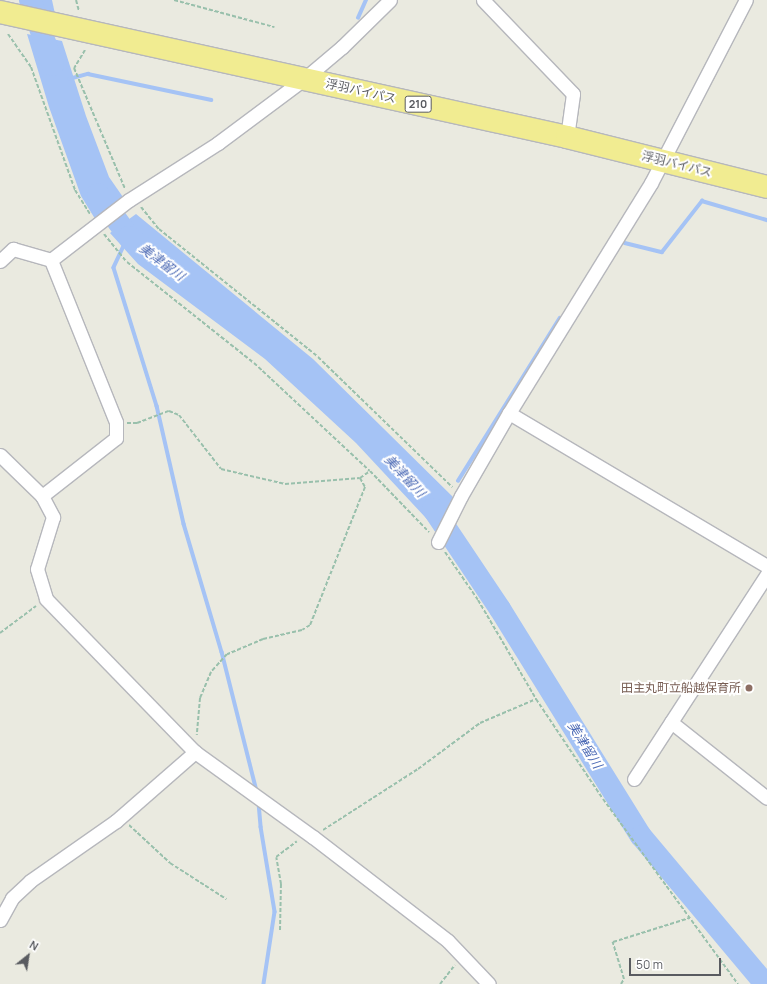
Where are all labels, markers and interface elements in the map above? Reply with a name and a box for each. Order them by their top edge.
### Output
street label: 浮羽バイパス [324,76,398,106]
road number: 210 [404,95,432,113]
street label: 浮羽バイパス [640,148,714,180]
water label: 美津留川 [137,240,187,284]
water label: 美津留川 [382,452,428,500]
place label: 田主丸町立船越保育所 [621,681,741,695]
marker: 田主丸町立船越保育所 [744,683,754,693]
water label: 美津留川 [565,719,605,771]
north arrow [8,936,48,976]
text: N [27,937,41,954]
scale bar [631,950,723,976]
text: 50 m [636,956,663,973]

